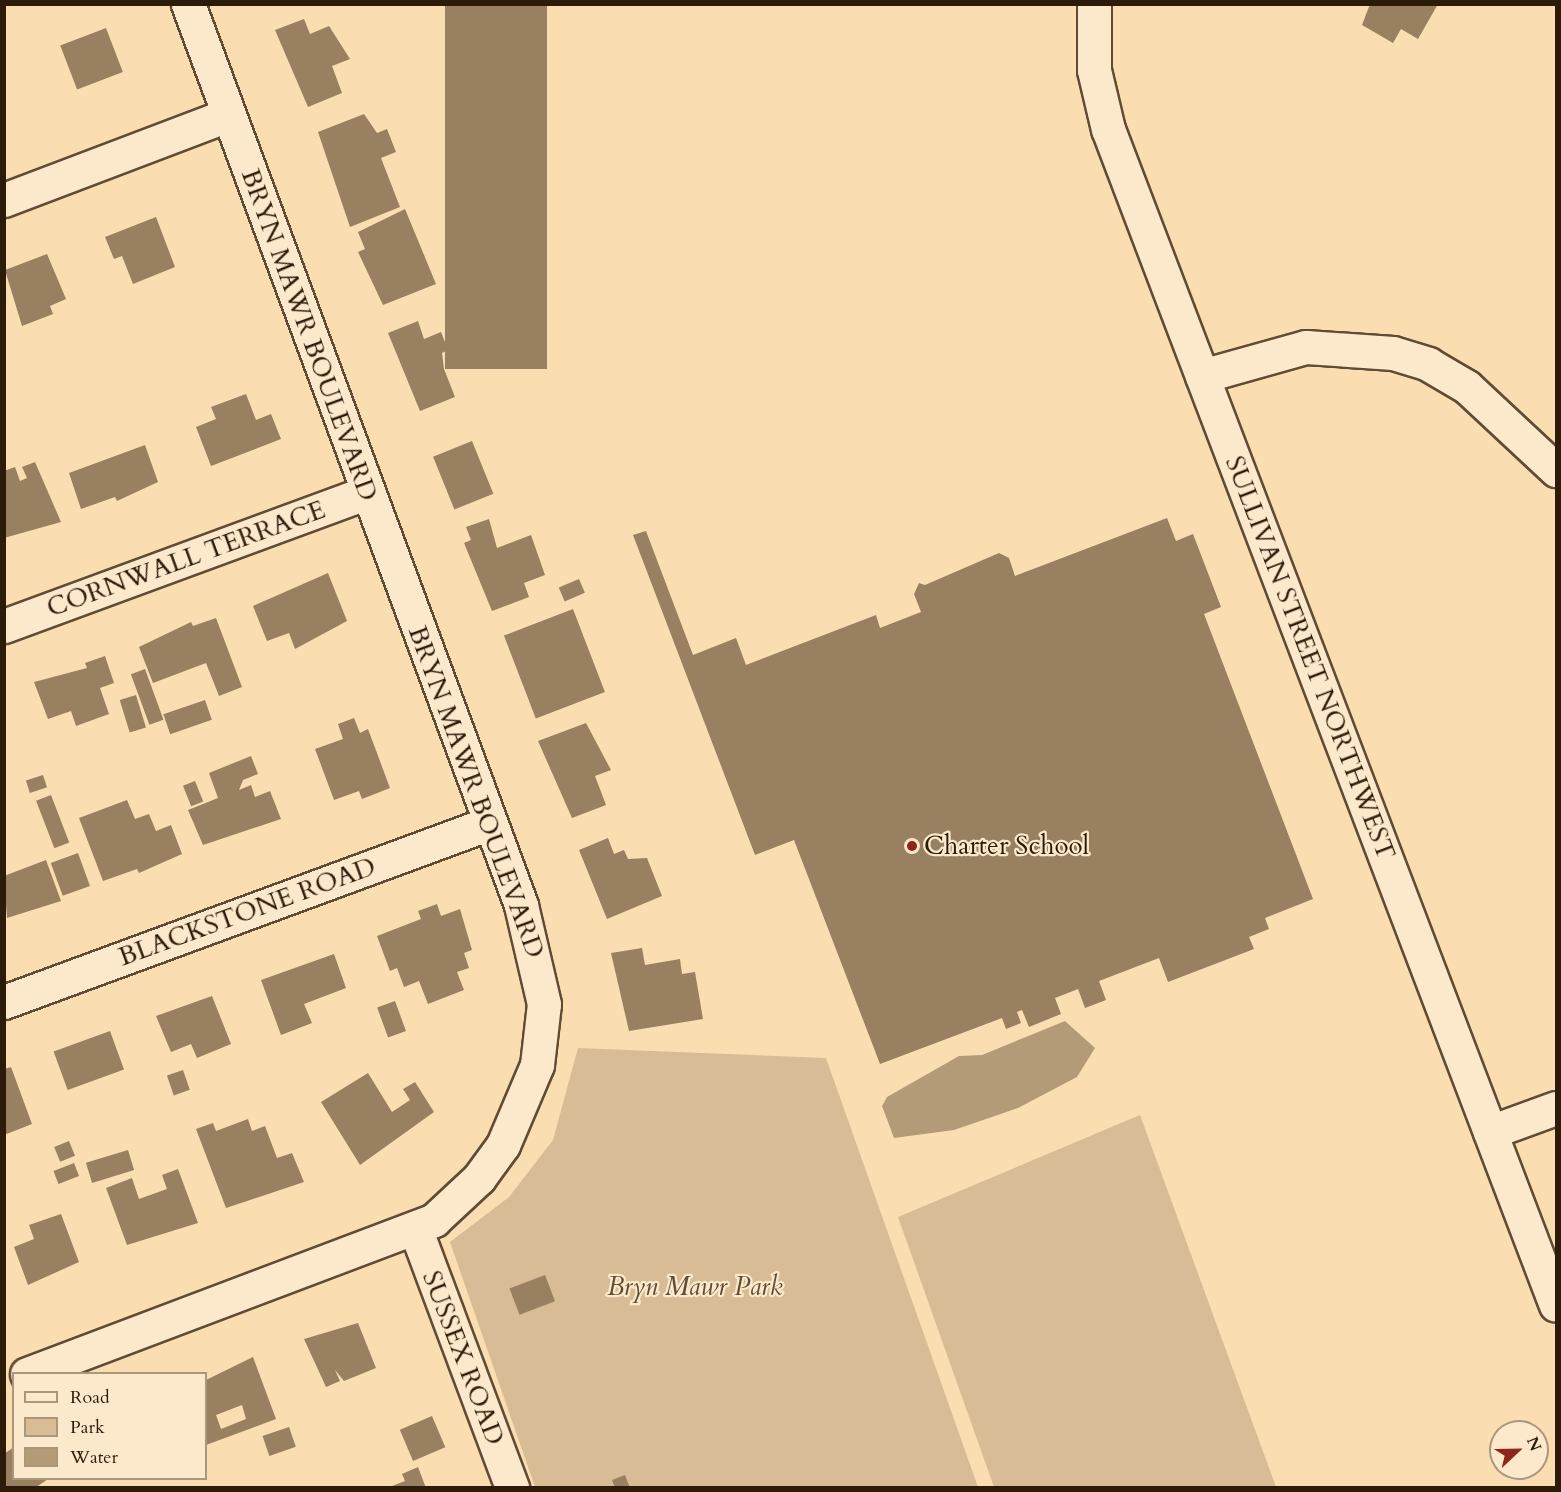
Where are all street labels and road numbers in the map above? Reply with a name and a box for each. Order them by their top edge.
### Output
street label: BRYN MAWR BOULEVARD [234,165,384,505]
street label: SULLIVAN STREET NORTHWEST [1218,452,1402,864]
street label: CORNWALL TERRACE [43,494,329,624]
street label: BRYN MAWR BOULEVARD [401,622,551,962]
street label: BLACKSTONE ROAD [114,851,380,973]
street label: SUSSEX ROAD [415,1267,511,1449]

